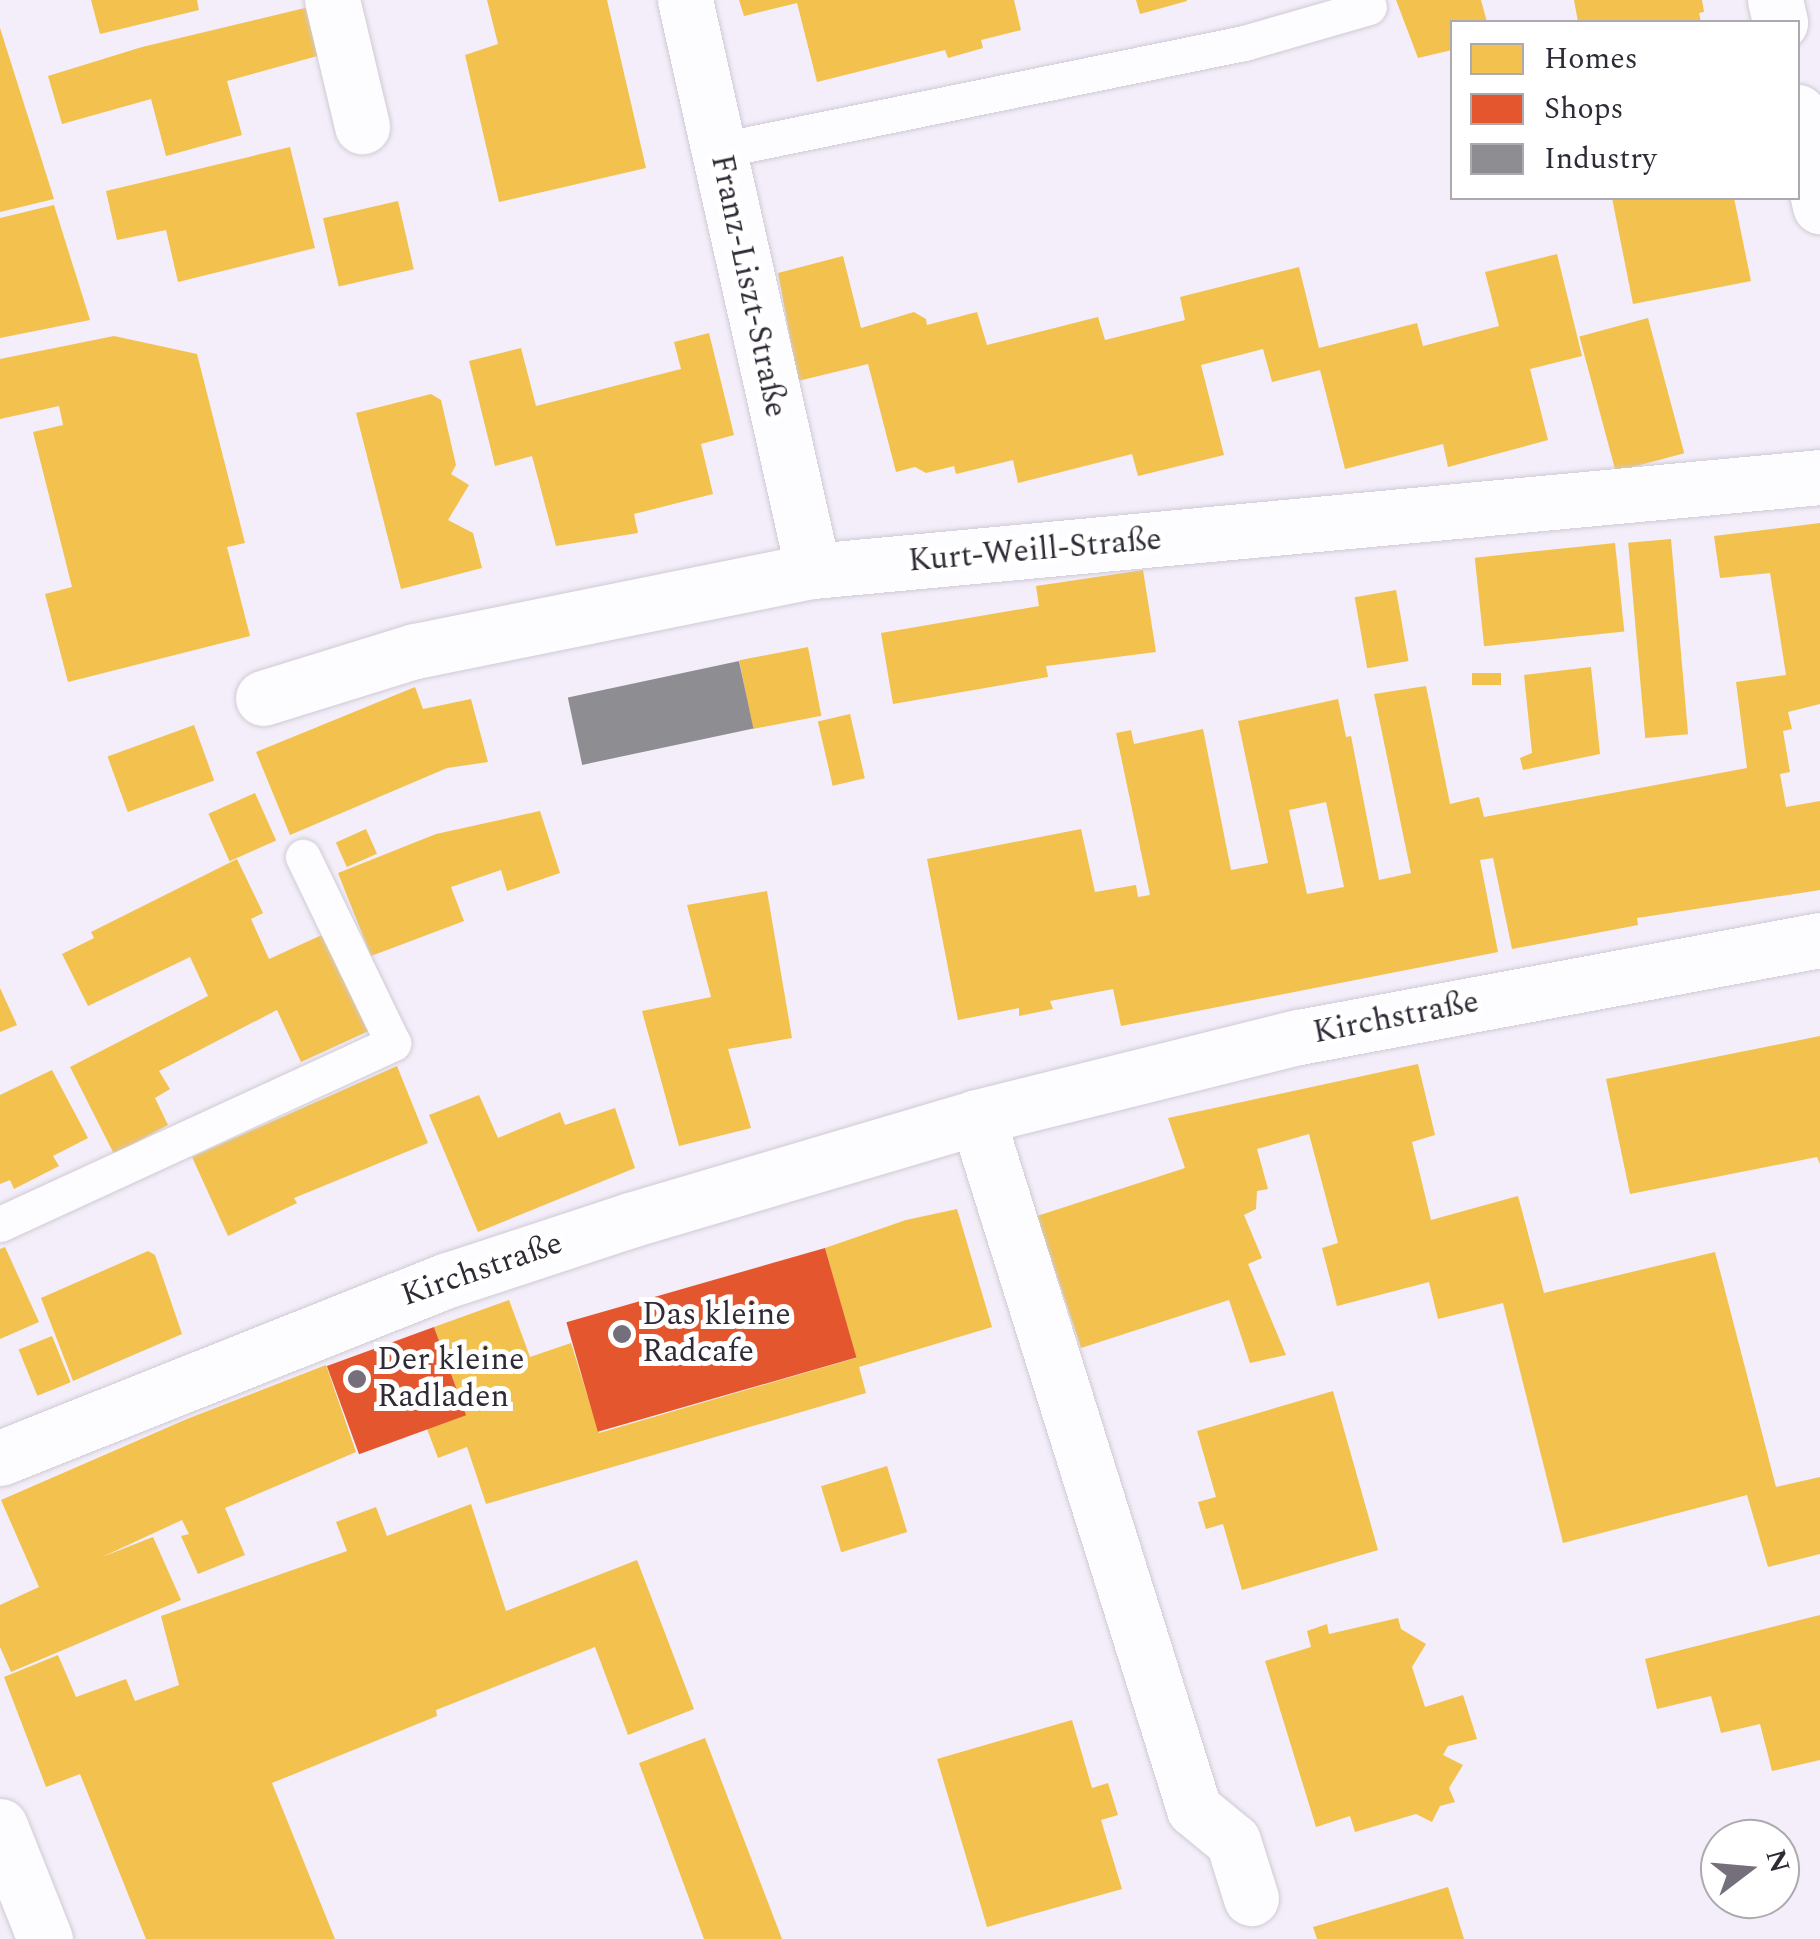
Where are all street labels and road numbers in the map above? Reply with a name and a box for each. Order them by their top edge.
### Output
street label: Franz-Liszt-Straße [701,151,795,421]
street label: Kurt-Weill-Straße [907,521,1163,581]
street label: Kirchstraße [1310,983,1482,1053]
street label: Kirchstraße [396,1225,568,1315]

